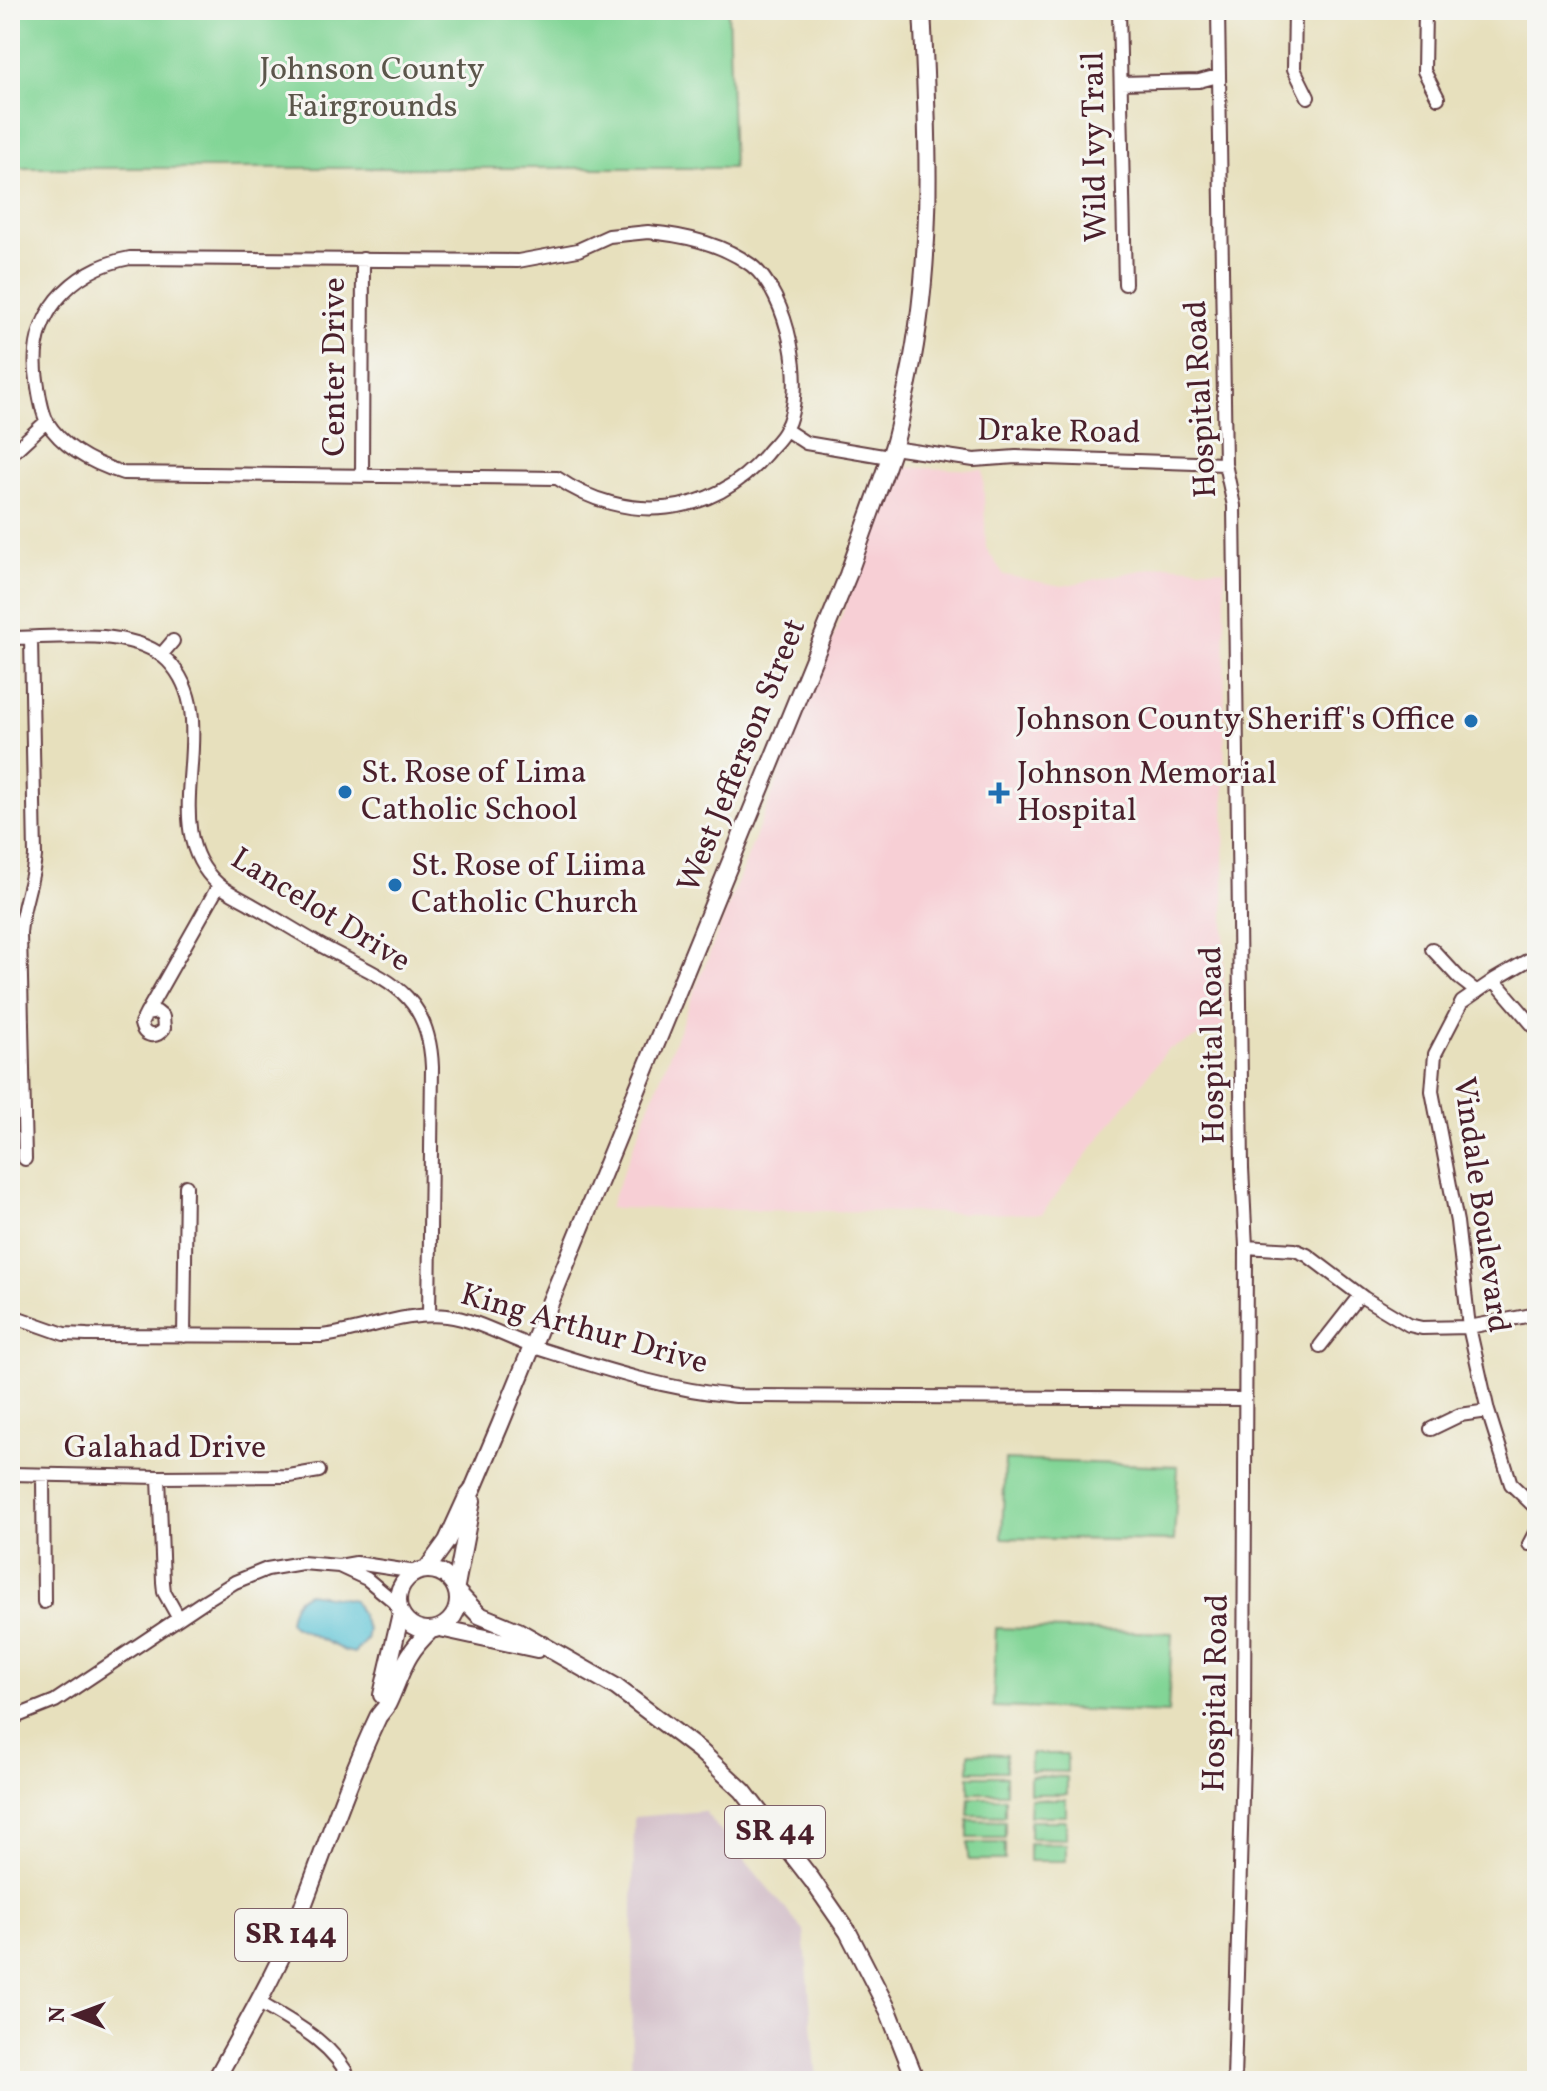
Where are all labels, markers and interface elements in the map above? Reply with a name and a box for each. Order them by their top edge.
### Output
park label: Johnson County Fairgrounds [259,49,485,130]
street label: Wild Ivy Trail [1072,51,1120,243]
street label: Center Drive [314,277,358,457]
street label: Hospital Road [1175,299,1229,499]
street label: Drake Road [977,410,1141,456]
street label: West Jefferson Street [668,613,818,899]
place label: Johnson County Sheriff's Office [1016,699,1455,743]
marker: Johnson County Sheriff's Office [1462,712,1480,730]
place label: St. Rose of Lima Catholic School [361,752,587,833]
place label: Johnson Memorial Hospital [1017,753,1277,834]
marker: Johnson Memorial Hospital [988,782,1010,804]
marker: St. Rose of Lima Catholic School [336,783,354,801]
street label: Lancelot Drive [221,838,419,984]
place label: St. Rose of Liima Catholic Church [411,845,646,926]
marker: St. Rose of Liima Catholic Church [386,876,404,894]
street label: Hospital Road [1190,946,1238,1144]
street label: Vindale Boulevard [1440,1074,1520,1336]
street label: King Arthur Drive [455,1274,713,1386]
street label: Galahad Drive [64,1427,266,1471]
street label: Hospital Road [1193,1594,1241,1792]
road number: SR 44 [725,1806,825,1858]
road number: SR 144 [235,1909,347,1961]
north arrow [36,1975,116,2055]
text: N [43,2006,74,2023]

